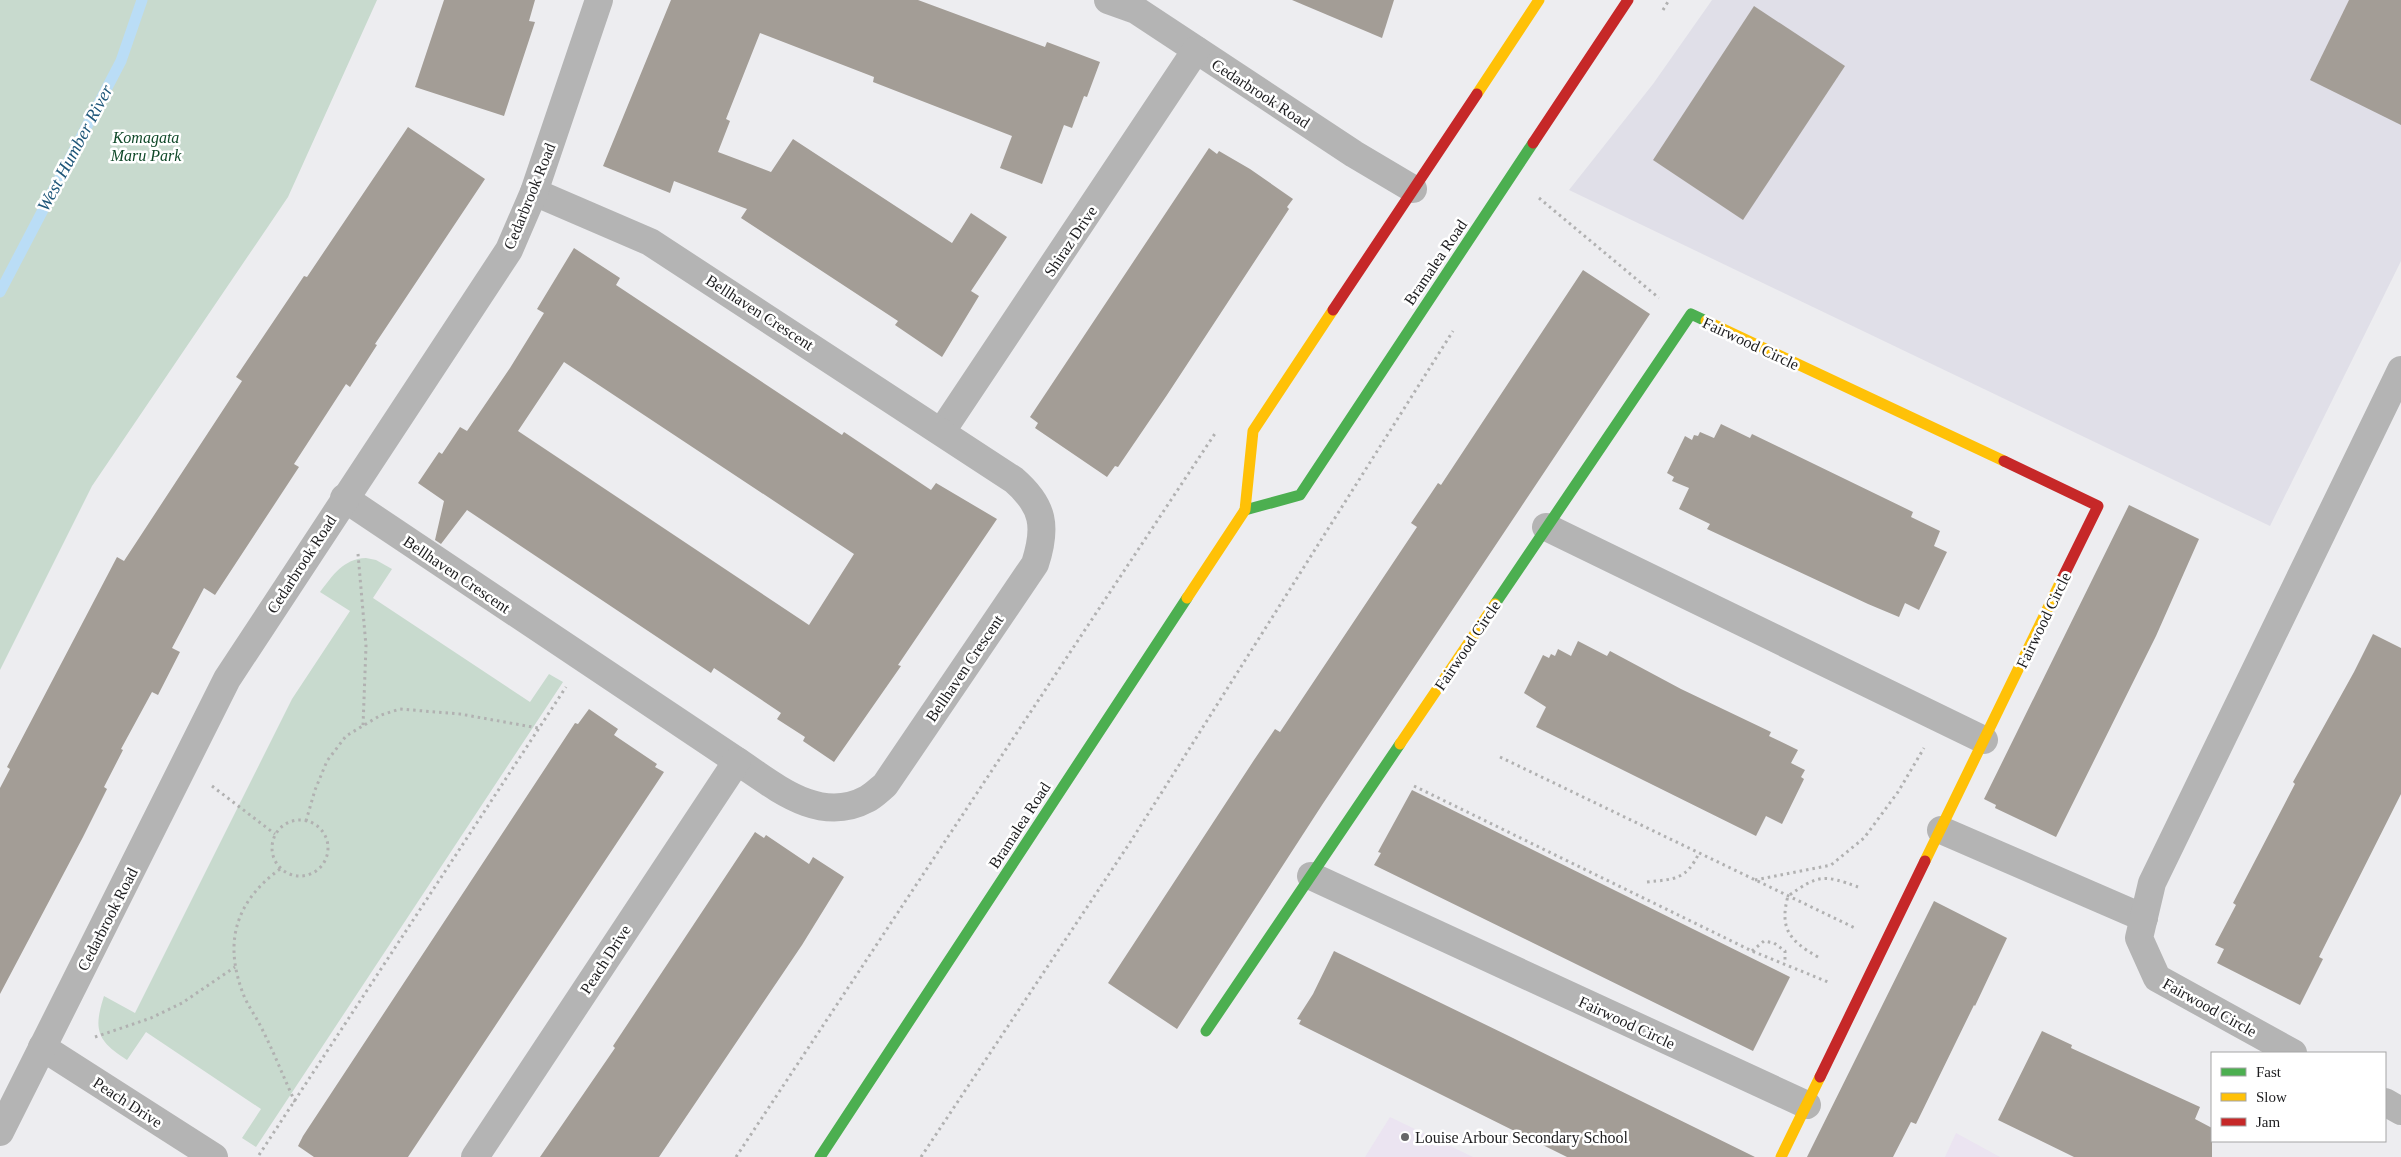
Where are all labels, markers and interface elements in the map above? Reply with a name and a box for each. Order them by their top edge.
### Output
street label: Cedarbrook Road [1209,55,1313,131]
water label: West Humber River [33,80,117,215]
park label: Komagata Maru Park [110,129,182,164]
street label: Cedarbrook Road [500,140,559,252]
street label: Shiraz Drive [1041,203,1100,280]
street label: Bramalea Road [1401,216,1470,308]
street label: Bellhaven Crescent [703,271,817,354]
street label: Fairwood Circle [1700,314,1802,373]
street label: Cedarbrook Road [263,512,339,616]
street label: Bellhaven Crescent [400,532,514,617]
street label: Fairwood Circle [2013,570,2074,671]
street label: Fairwood Circle [1431,597,1504,693]
street label: Bellhaven Crescent [922,611,1007,725]
street label: Bramalea Road [985,779,1054,871]
street label: Cedarbrook Road [74,865,141,974]
street label: Peach Drive [577,922,634,997]
street label: Fairwood Circle [2160,975,2260,1040]
street label: Fairwood Circle [1576,993,1678,1052]
legend [2211,1052,2386,1142]
text: Fast [2256,1064,2282,1080]
street label: Peach Drive [90,1074,165,1131]
text: Slow [2256,1089,2287,1105]
text: Jam [2256,1114,2280,1130]
place label: Louise Arbour Secondary School [1415,1129,1628,1147]
marker: Louise Arbour Secondary School [1399,1131,1411,1143]

